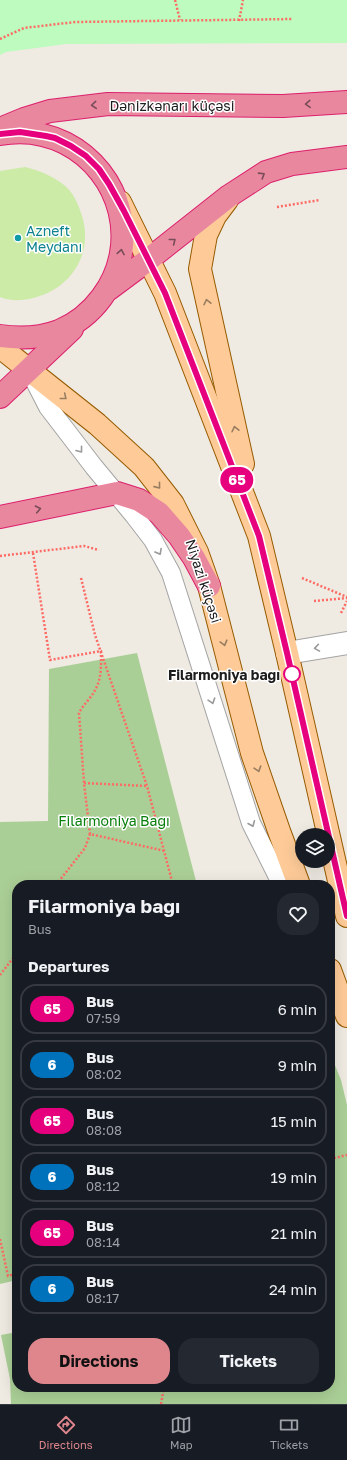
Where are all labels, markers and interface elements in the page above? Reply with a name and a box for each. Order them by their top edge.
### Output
street label: Dənizkənarı küçəsi [110,97,234,114]
one-way arrow [305,100,311,109]
one-way arrow [91,101,97,110]
one-way arrow [258,172,265,179]
place label: Azneft Meydanı [26,222,82,255]
marker: Azneft Meydanı [13,233,23,243]
one-way arrow [168,239,175,246]
one-way arrow [116,249,125,255]
one-way arrow [203,299,211,306]
one-way arrow [59,393,66,400]
one-way arrow [231,426,240,433]
one-way arrow [75,445,82,452]
line badge: 65 [219,467,255,493]
text: 65 [228,471,246,488]
one-way arrow [154,481,161,488]
one-way arrow [35,506,41,514]
street label: Niyazi küçəsi [182,537,226,625]
one-way arrow [155,548,162,555]
one-way arrow [219,639,228,646]
one-way arrow [314,643,320,652]
marker: Filarmoniya bağı [283,665,301,683]
place label: Filarmoniya bağı [168,666,280,683]
one-way arrow [207,697,216,704]
one-way arrow [253,765,262,772]
park label: Filarmoniya Bağı [58,812,170,829]
one-way arrow [247,821,255,828]
map controls [295,828,335,868]
button: layers [295,828,335,868]
button: heart [277,893,319,935]
text: Filarmoniya bağı [28,894,180,917]
text: Bus [28,921,51,937]
text: Departures [28,957,109,975]
text: Bus [86,992,114,1010]
text: 65 [43,1000,61,1017]
text: 6 min [278,1000,317,1018]
text: 07:59 [86,1010,120,1026]
text: Bus [86,1048,114,1066]
text: 6 [48,1056,56,1073]
text: 9 min [278,1056,317,1074]
text: 08:02 [86,1066,122,1082]
text: Bus [86,1104,114,1122]
text: 65 [43,1112,61,1129]
text: 15 min [271,1112,317,1130]
text: 08:08 [86,1122,122,1138]
text: Bus [86,1160,114,1178]
text: 6 [48,1168,56,1185]
text: 19 min [270,1168,317,1186]
text: 08:12 [86,1178,120,1194]
text: Bus [86,1216,114,1234]
text: 65 [43,1224,61,1241]
text: 21 min [271,1224,317,1242]
text: 08:14 [86,1234,120,1250]
text: Bus [86,1272,114,1290]
text: 6 [48,1280,56,1297]
text: 24 min [269,1280,317,1298]
text: 08:17 [86,1290,119,1306]
button: Directions [28,1338,170,1384]
button: Tickets [178,1338,319,1384]
tab: Directions [39,1414,92,1451]
tab: Map [170,1414,192,1451]
tab: Tickets [270,1414,308,1451]

